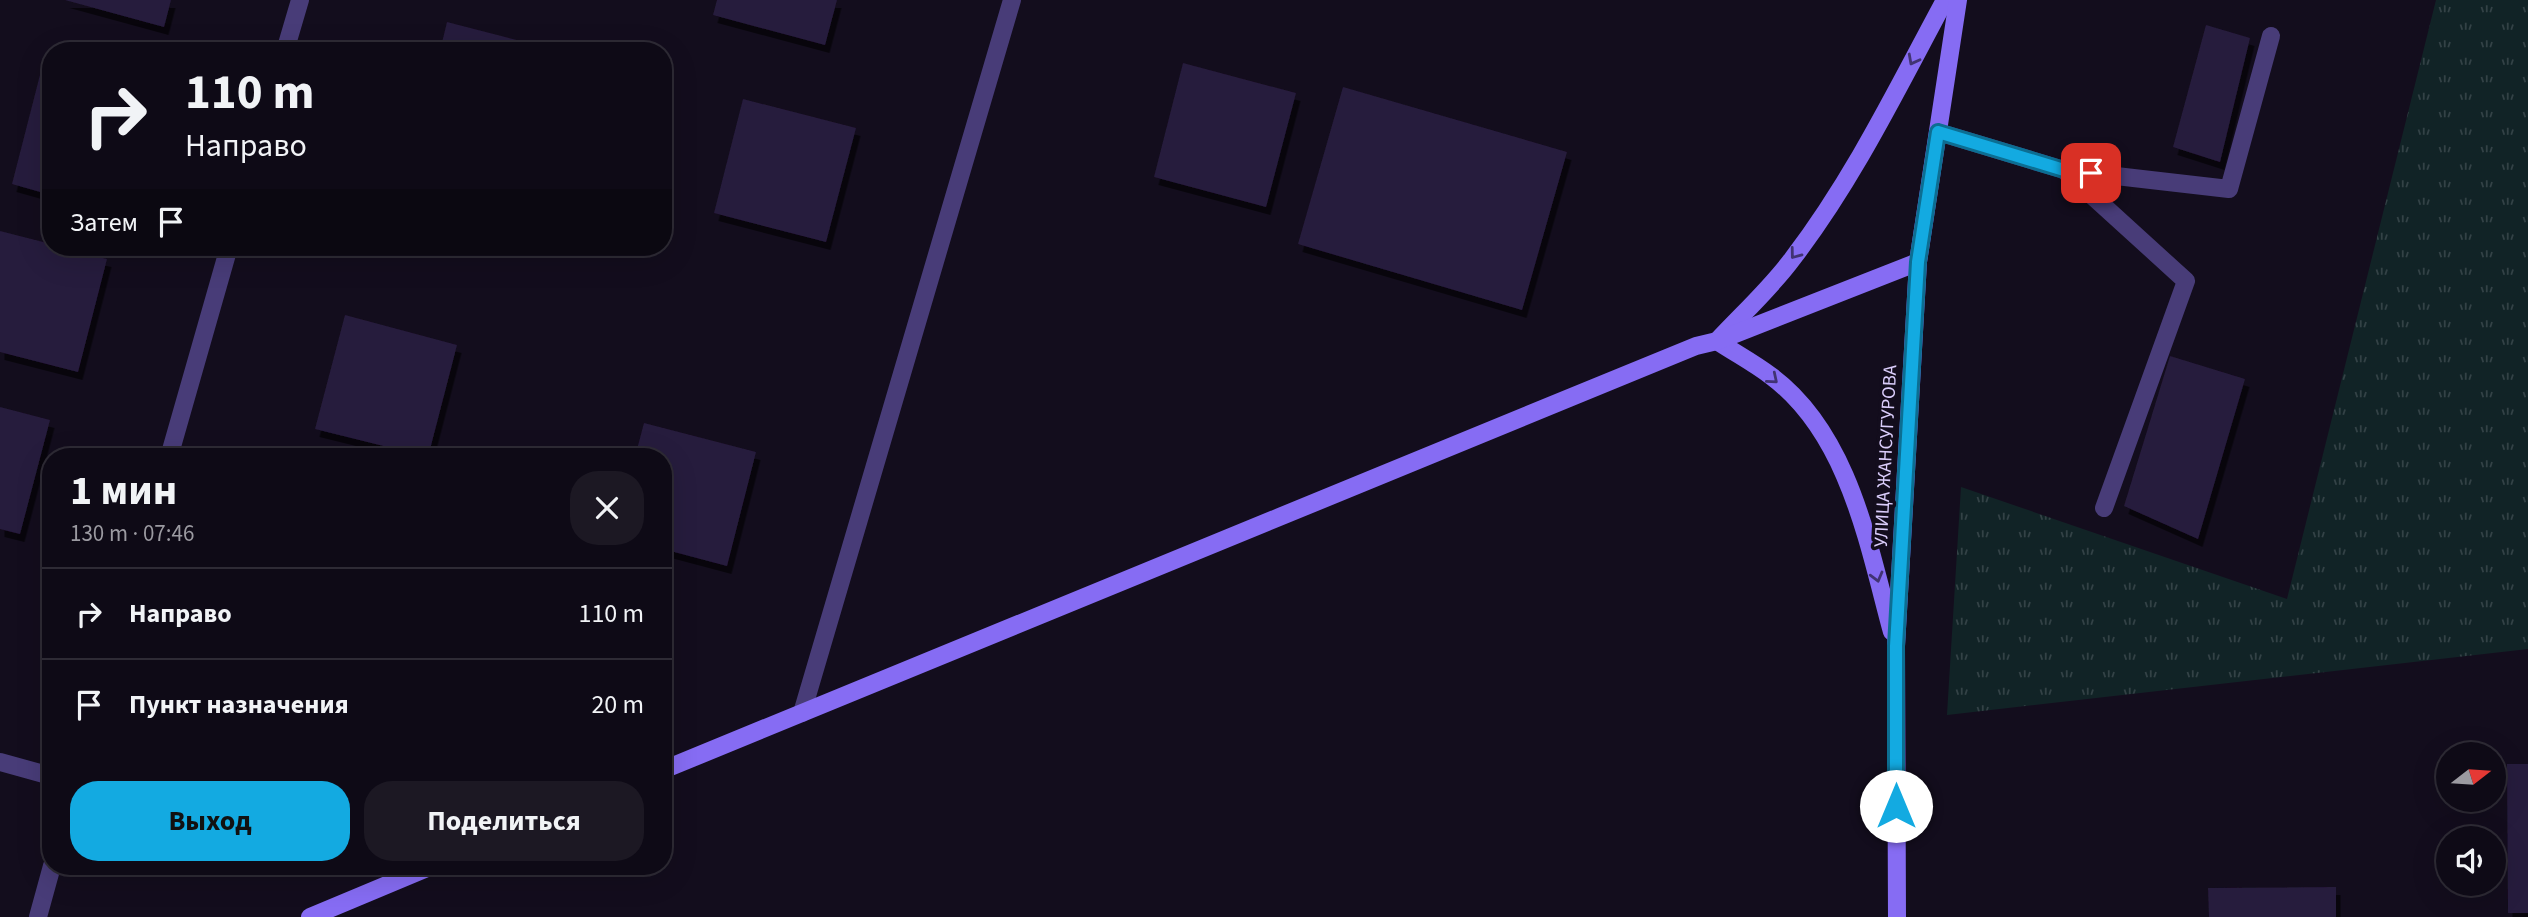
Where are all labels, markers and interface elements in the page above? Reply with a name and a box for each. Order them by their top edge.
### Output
one-way arrow [1908,53,1921,65]
text: 110 m [185,58,314,128]
icon: right [70,70,161,161]
text: Направо [185,123,307,169]
pin [2061,143,2121,203]
icon: arrive [2072,154,2110,192]
icon: arrive [152,203,190,241]
text: Затем [70,204,138,241]
one-way arrow [1791,247,1804,259]
street label: УЛИЦА ЖАНСУГУРОВА [1868,363,1904,548]
one-way arrow [1765,371,1778,383]
text: 1 мин [70,461,177,521]
button: close [570,471,644,545]
text: 130 m · 07:46 [70,517,194,550]
one-way arrow [1868,570,1883,582]
icon: right [70,595,108,633]
text: Направо [129,595,232,632]
text: 110 m [578,595,644,632]
icon: arrive [70,686,108,724]
text: Пункт назначения [129,686,349,723]
text: 20 m [591,686,644,723]
north arrow [2436,742,2506,812]
map controls [2436,742,2506,896]
position arrow [1859,769,1933,843]
button: Выход [70,781,350,861]
button: Поделиться [364,781,644,861]
button: sound [2436,826,2506,896]

